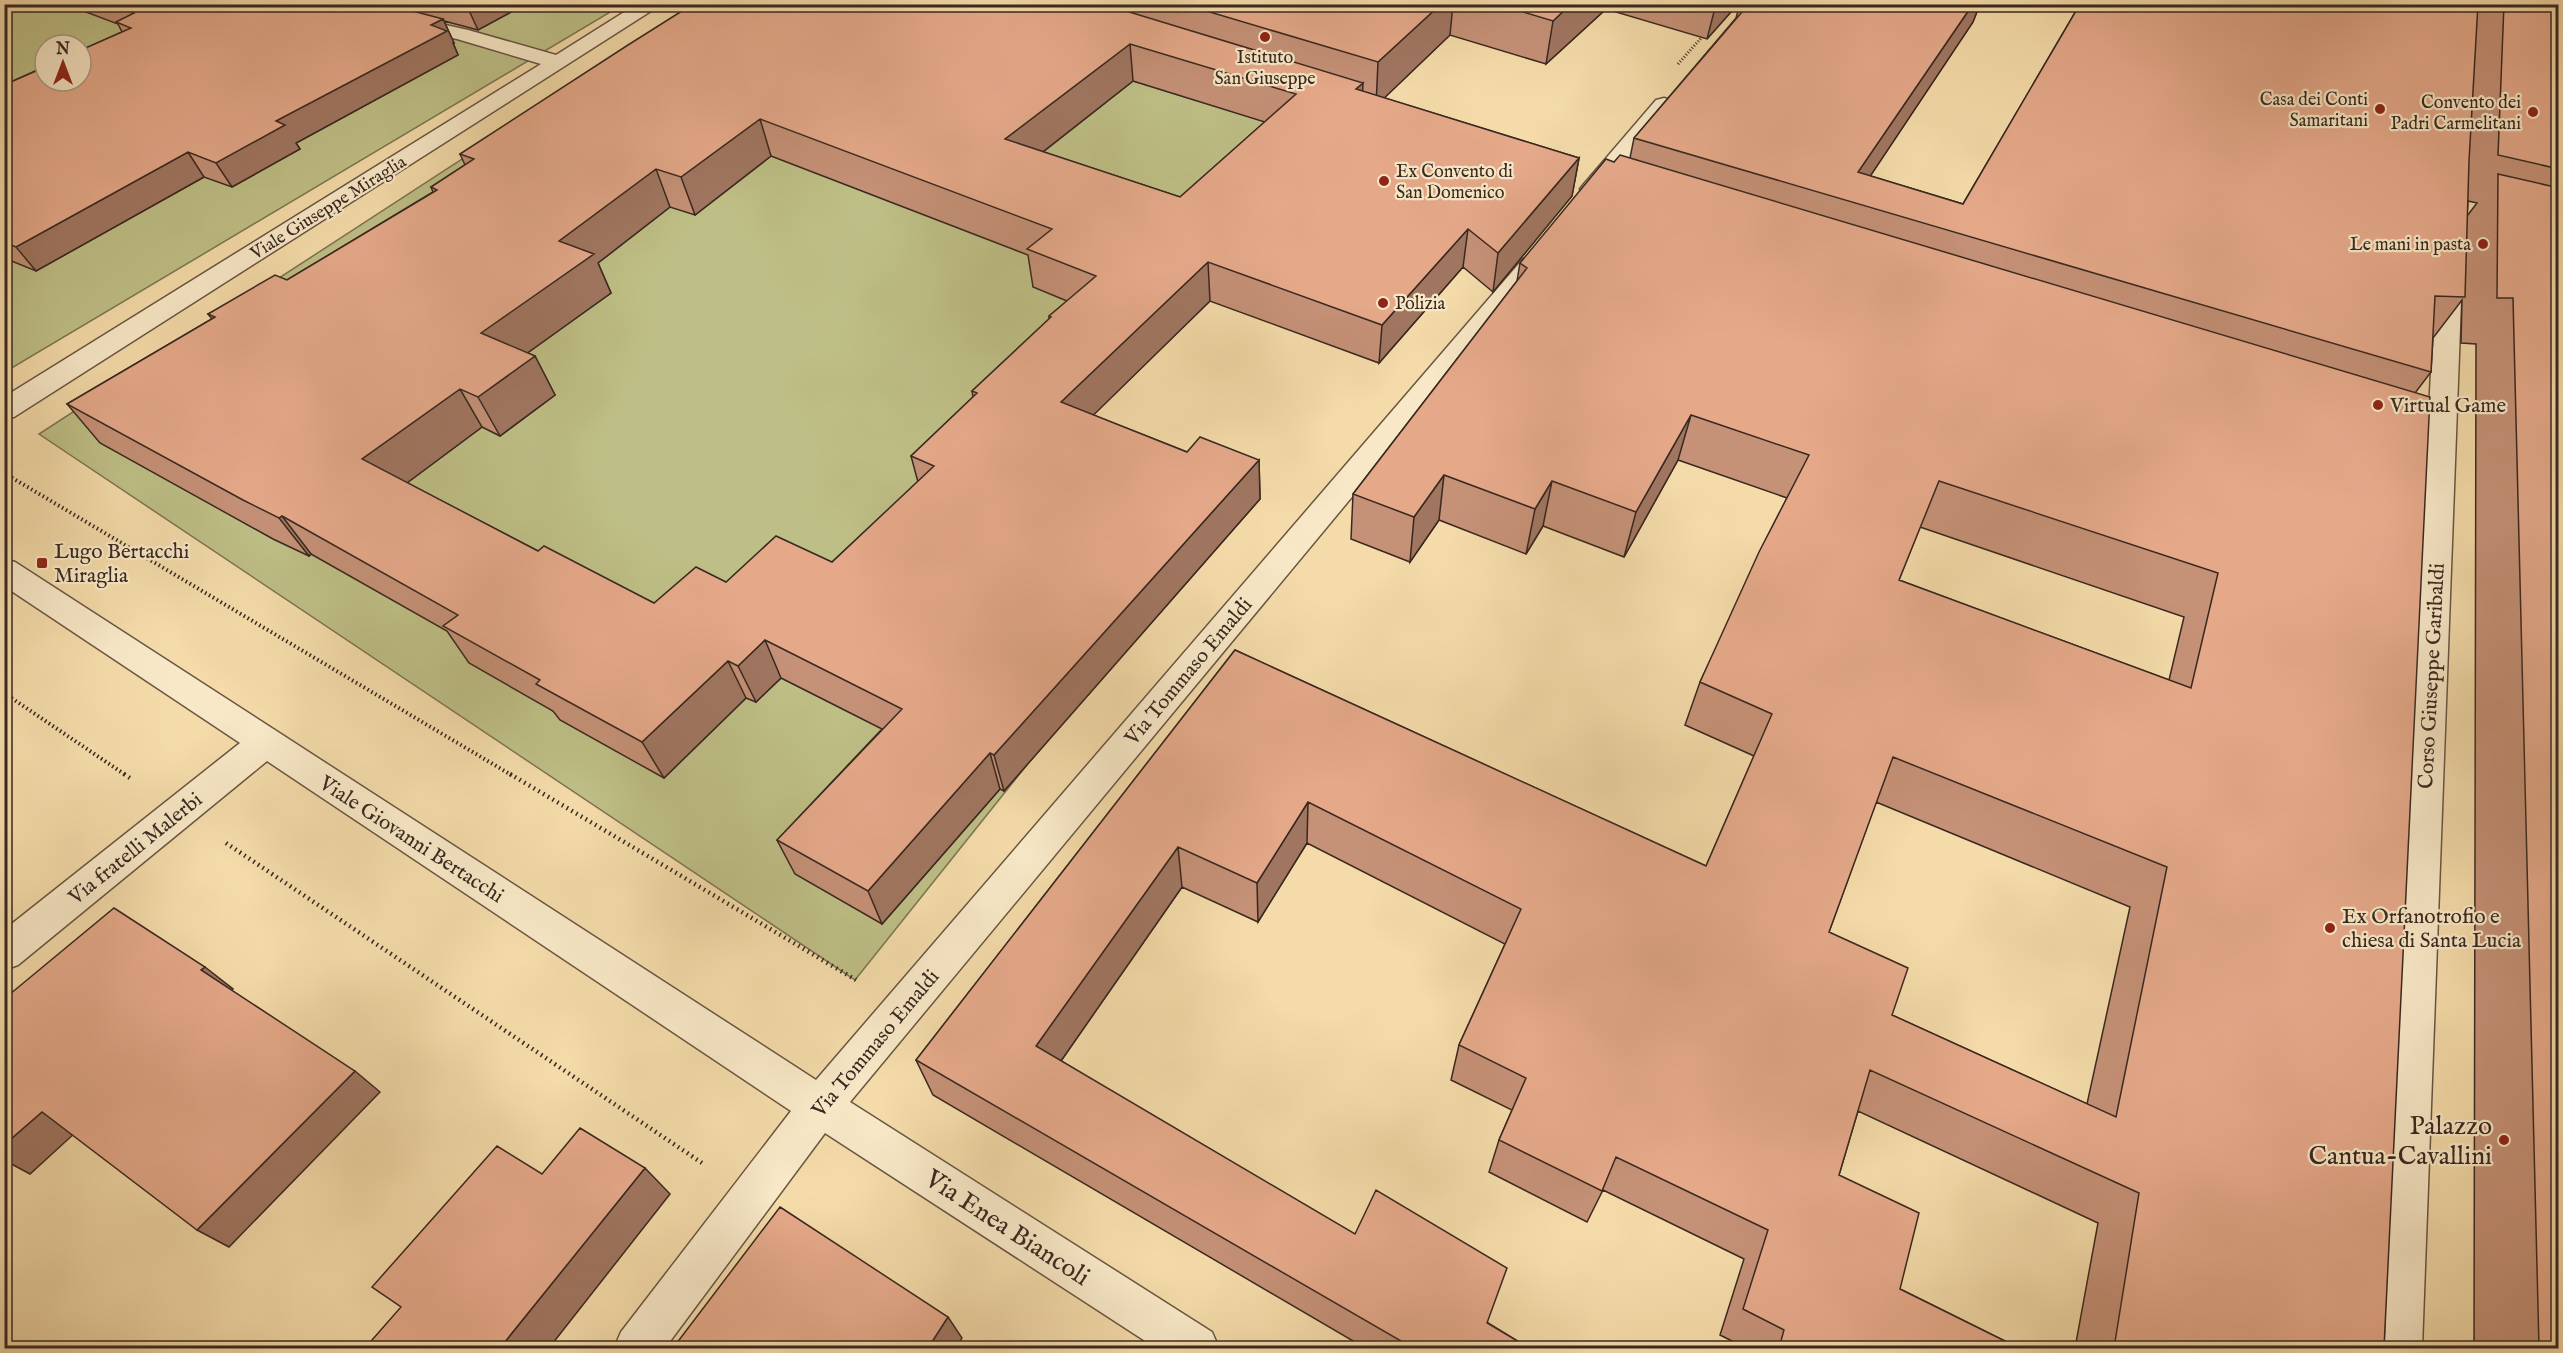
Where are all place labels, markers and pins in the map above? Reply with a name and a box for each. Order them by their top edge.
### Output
marker: Istituto San Giuseppe [1258,30,1272,44]
place label: Istituto San Giuseppe [1214,47,1316,91]
place label: Casa dei Conti Samaritani [2260,89,2368,133]
place label: Convento dei Padri Carmelitani [2391,92,2521,136]
marker: Casa dei Conti Samaritani [2373,102,2387,116]
marker: Convento dei Padri Carmelitani [2526,105,2540,119]
place label: Ex Convento di San Domenico [1396,161,1513,205]
marker: Ex Convento di San Domenico [1377,174,1391,188]
place label: Le mani in pasta [2350,234,2471,257]
marker: Le mani in pasta [2476,237,2490,251]
place label: Polizia [1395,293,1446,316]
marker: Polizia [1376,296,1390,310]
place label: Virtual Game [2389,393,2506,420]
marker: Virtual Game [2371,398,2385,412]
place label: Lugo Bertacchi Miraglia [54,539,189,590]
marker: Lugo Bertacchi Miraglia [35,556,49,570]
place label: Ex Orfanotrofio e chiesa di Santa Lucia [2342,904,2522,955]
marker: Ex Orfanotrofio e chiesa di Santa Lucia [2323,921,2337,935]
place label: Palazzo Cantua-Cavallini [2308,1110,2492,1173]
marker: Palazzo Cantua-Cavallini [2497,1133,2511,1147]

